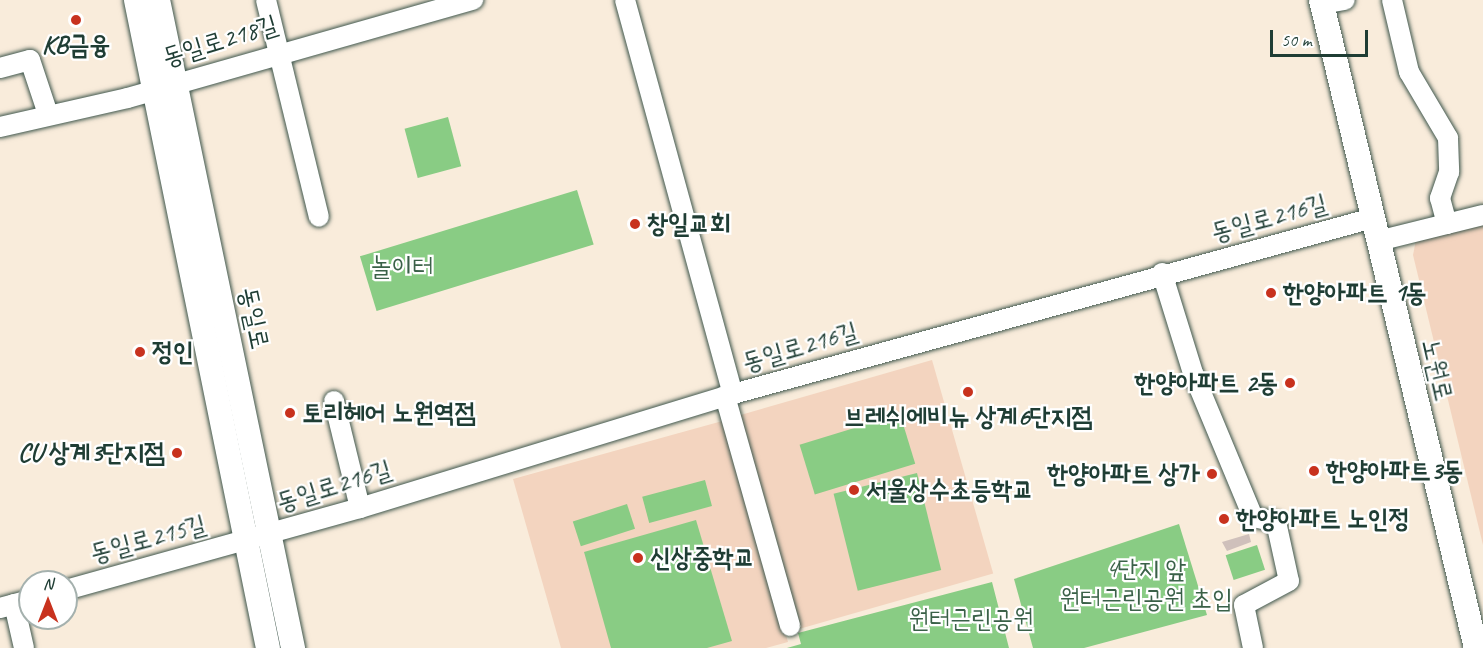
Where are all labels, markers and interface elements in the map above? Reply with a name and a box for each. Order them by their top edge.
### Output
street label: 동일로218길 [159,9,281,73]
marker: KB금융 [69,13,83,27]
scale bar [1273,18,1370,56]
place label: KB금융 [42,29,110,61]
text: 50 m [1281,29,1312,51]
street label: 동일로216길 [1208,188,1330,248]
place label: 창일교회 [647,208,731,240]
marker: 창일교회 [628,217,642,231]
park label: 놀이터 [371,251,433,283]
place label: 한양아파트 1동 [1283,277,1427,309]
street label: 동일로 [232,284,276,352]
marker: 한양아파트 1동 [1264,286,1278,300]
street label: 동일로216길 [739,316,861,378]
place label: 정인 [152,336,194,368]
street label: 노원로 [1415,336,1459,404]
marker: 정인 [133,345,147,359]
place label: 한양아파트 2동 [1134,367,1278,399]
marker: 한양아파트 2동 [1283,376,1297,390]
marker: 브레쉬에비뉴 상계6단지점 [961,385,975,399]
place label: 토리헤어 노원역점 [302,397,476,429]
place label: 브레쉬에비뉴 상계6단지점 [844,401,1092,433]
marker: 토리헤어 노원역점 [283,406,297,420]
place label: CU 상계3단지점 [18,437,165,469]
marker: CU 상계3단지점 [170,446,184,460]
street label: 동일로216길 [273,454,395,518]
place label: 한양아파트3동 [1326,455,1463,487]
place label: 한양아파트 상가 [1047,458,1200,490]
marker: 한양아파트3동 [1307,464,1321,478]
marker: 한양아파트 상가 [1205,467,1219,481]
place label: 서울상수초등학교 [866,474,1033,506]
marker: 서울상수초등학교 [847,483,861,497]
place label: 한양아파트 노인정 [1236,503,1410,535]
street label: 동일로215길 [87,509,209,569]
marker: 한양아파트 노인정 [1217,512,1231,526]
place label: 신상중학교 [650,542,755,574]
marker: 신상중학교 [631,551,645,565]
park label: 4단지 앞 원터근린공원 초입 [1059,553,1233,614]
north arrow [18,570,78,630]
text: N [43,574,53,594]
park label: 원터근린공원 [908,603,1034,635]

